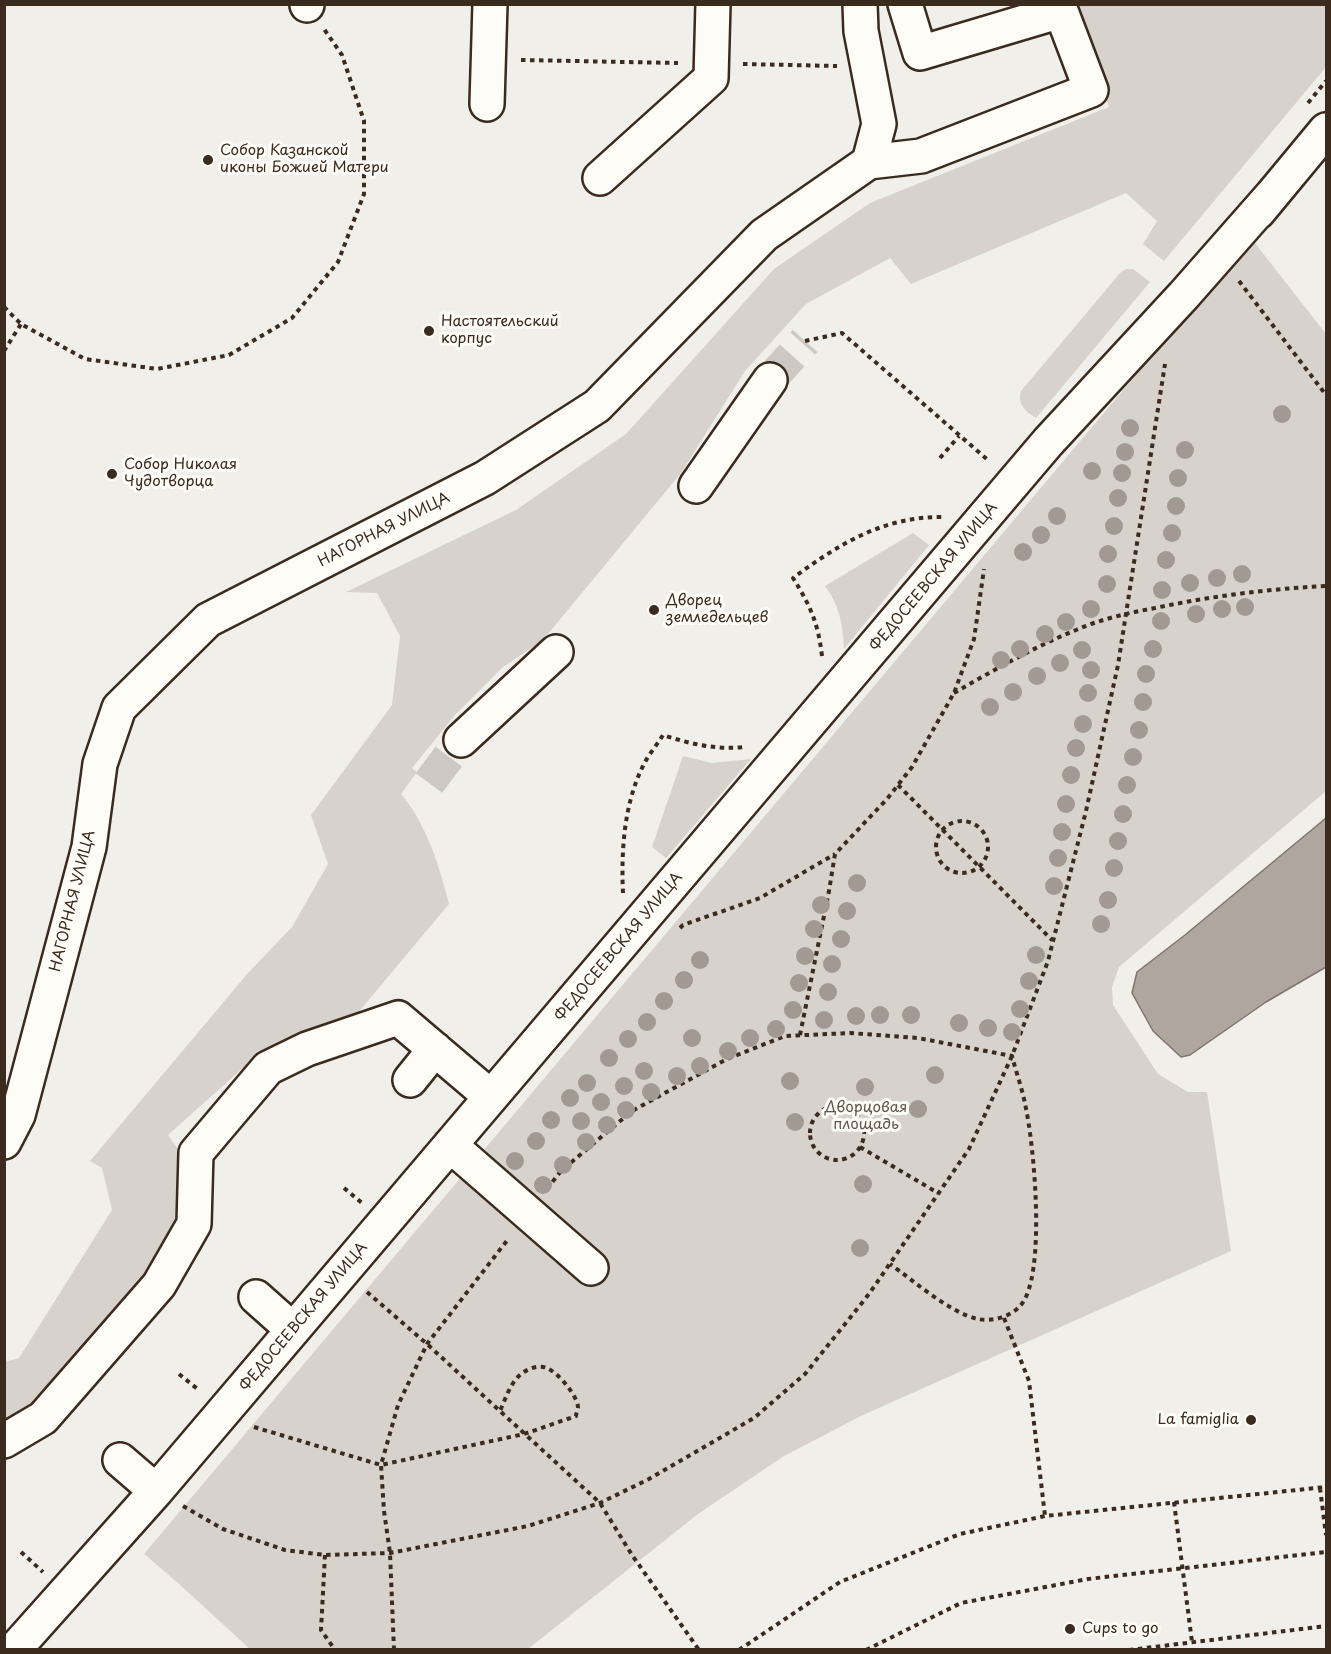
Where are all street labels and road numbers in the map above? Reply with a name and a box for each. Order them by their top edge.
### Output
street label: НАГОРНАЯ УЛИЦА [315,489,453,571]
street label: ФЕДОСЕЕВСКАЯ УЛИЦА [866,499,1002,655]
street label: НАГОРНАЯ УЛИЦА [47,828,99,974]
street label: ФЕДОСЕЕВСКАЯ УЛИЦА [551,869,687,1025]
street label: ФЕДОСЕЕВСКАЯ УЛИЦА [236,1239,372,1395]

